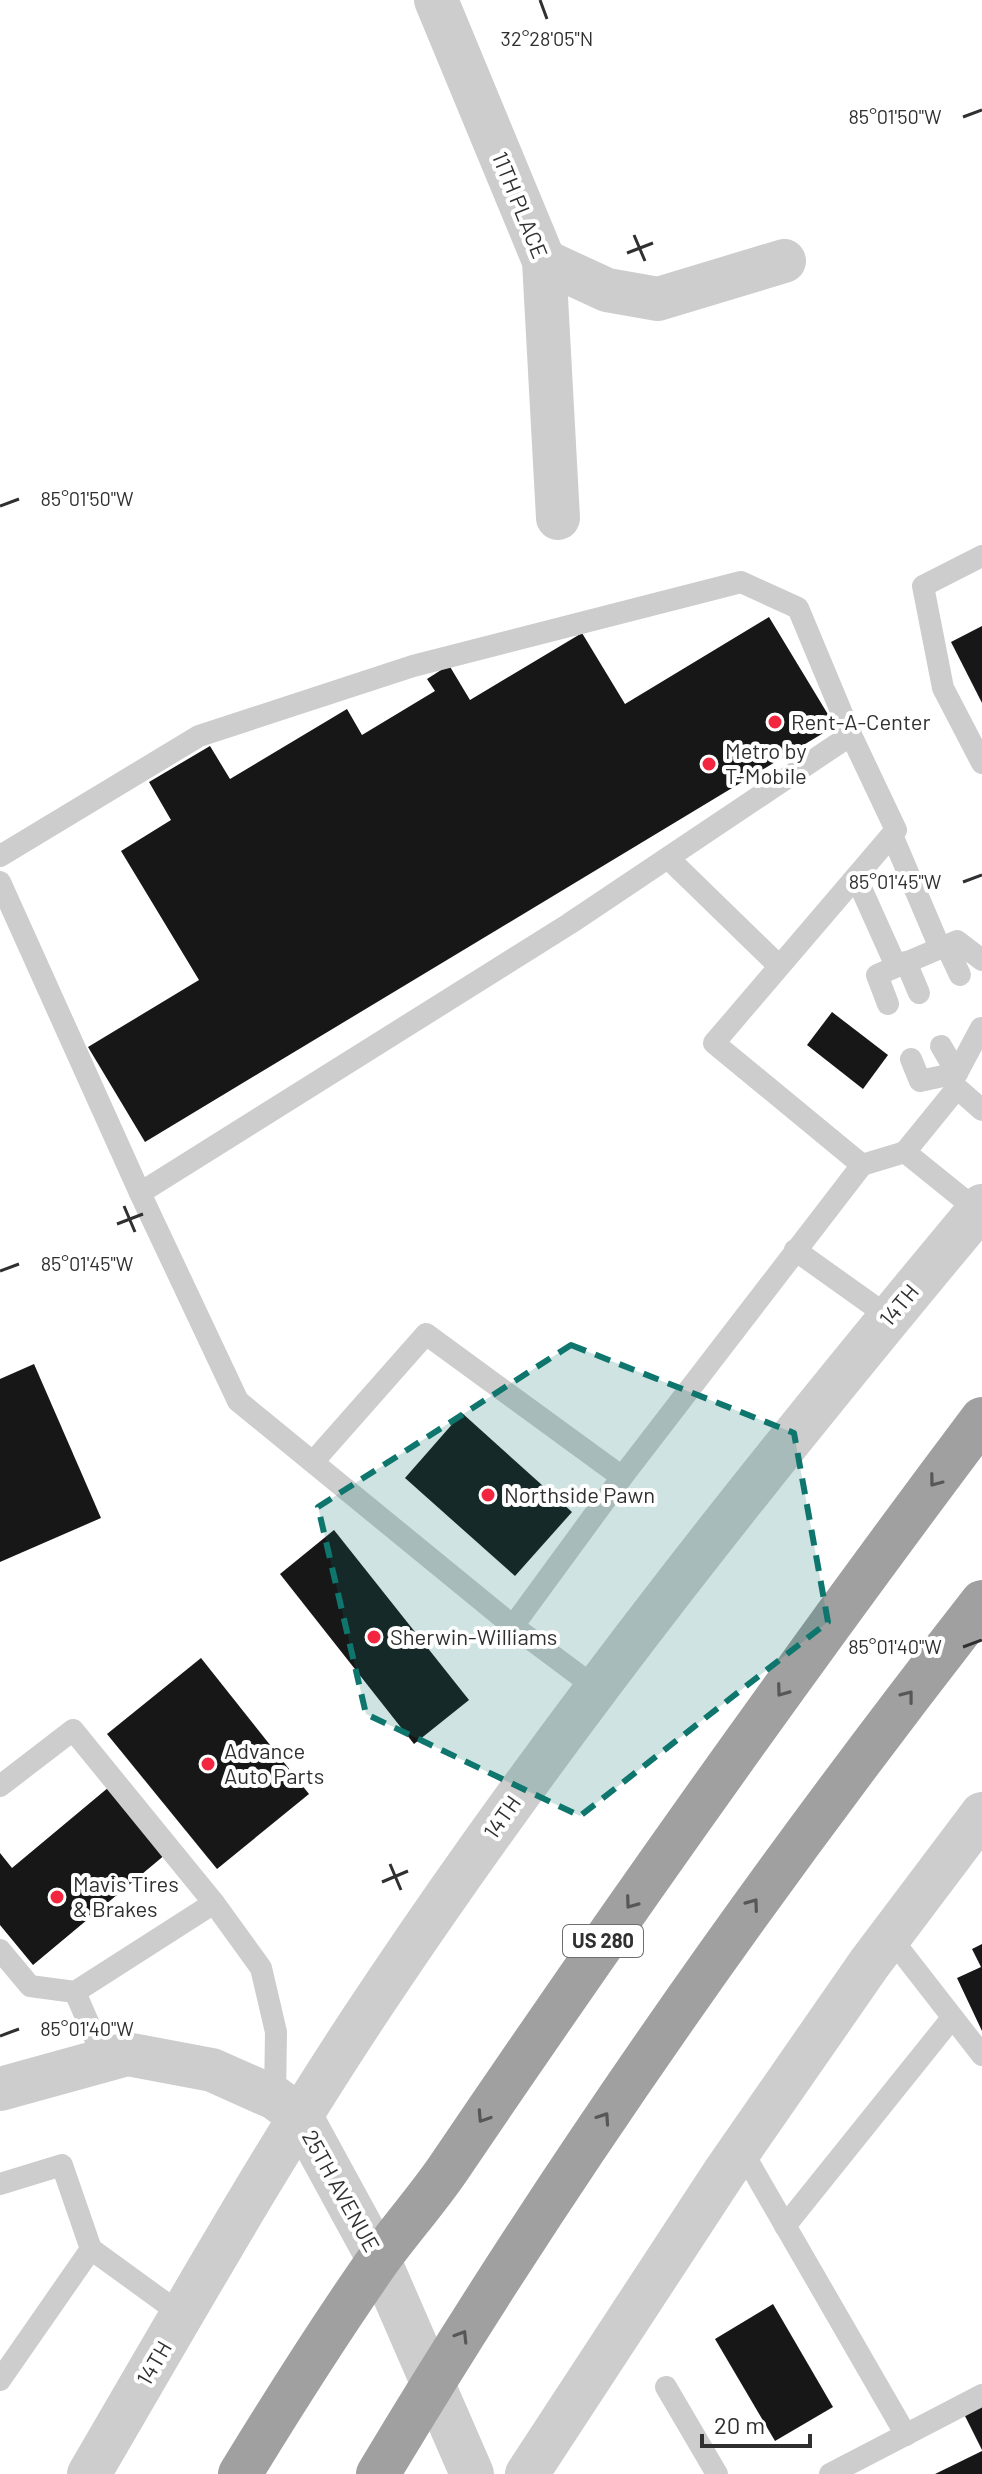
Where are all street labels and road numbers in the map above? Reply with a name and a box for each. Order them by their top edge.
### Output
street label: 11TH PLACE [488,147,554,262]
street label: 14TH [873,1278,923,1331]
street label: 14TH [477,1790,525,1843]
road number: US 280 [563,1925,643,1957]
street label: 25TH AVENUE [298,2125,386,2256]
street label: 14TH [130,2336,176,2389]

